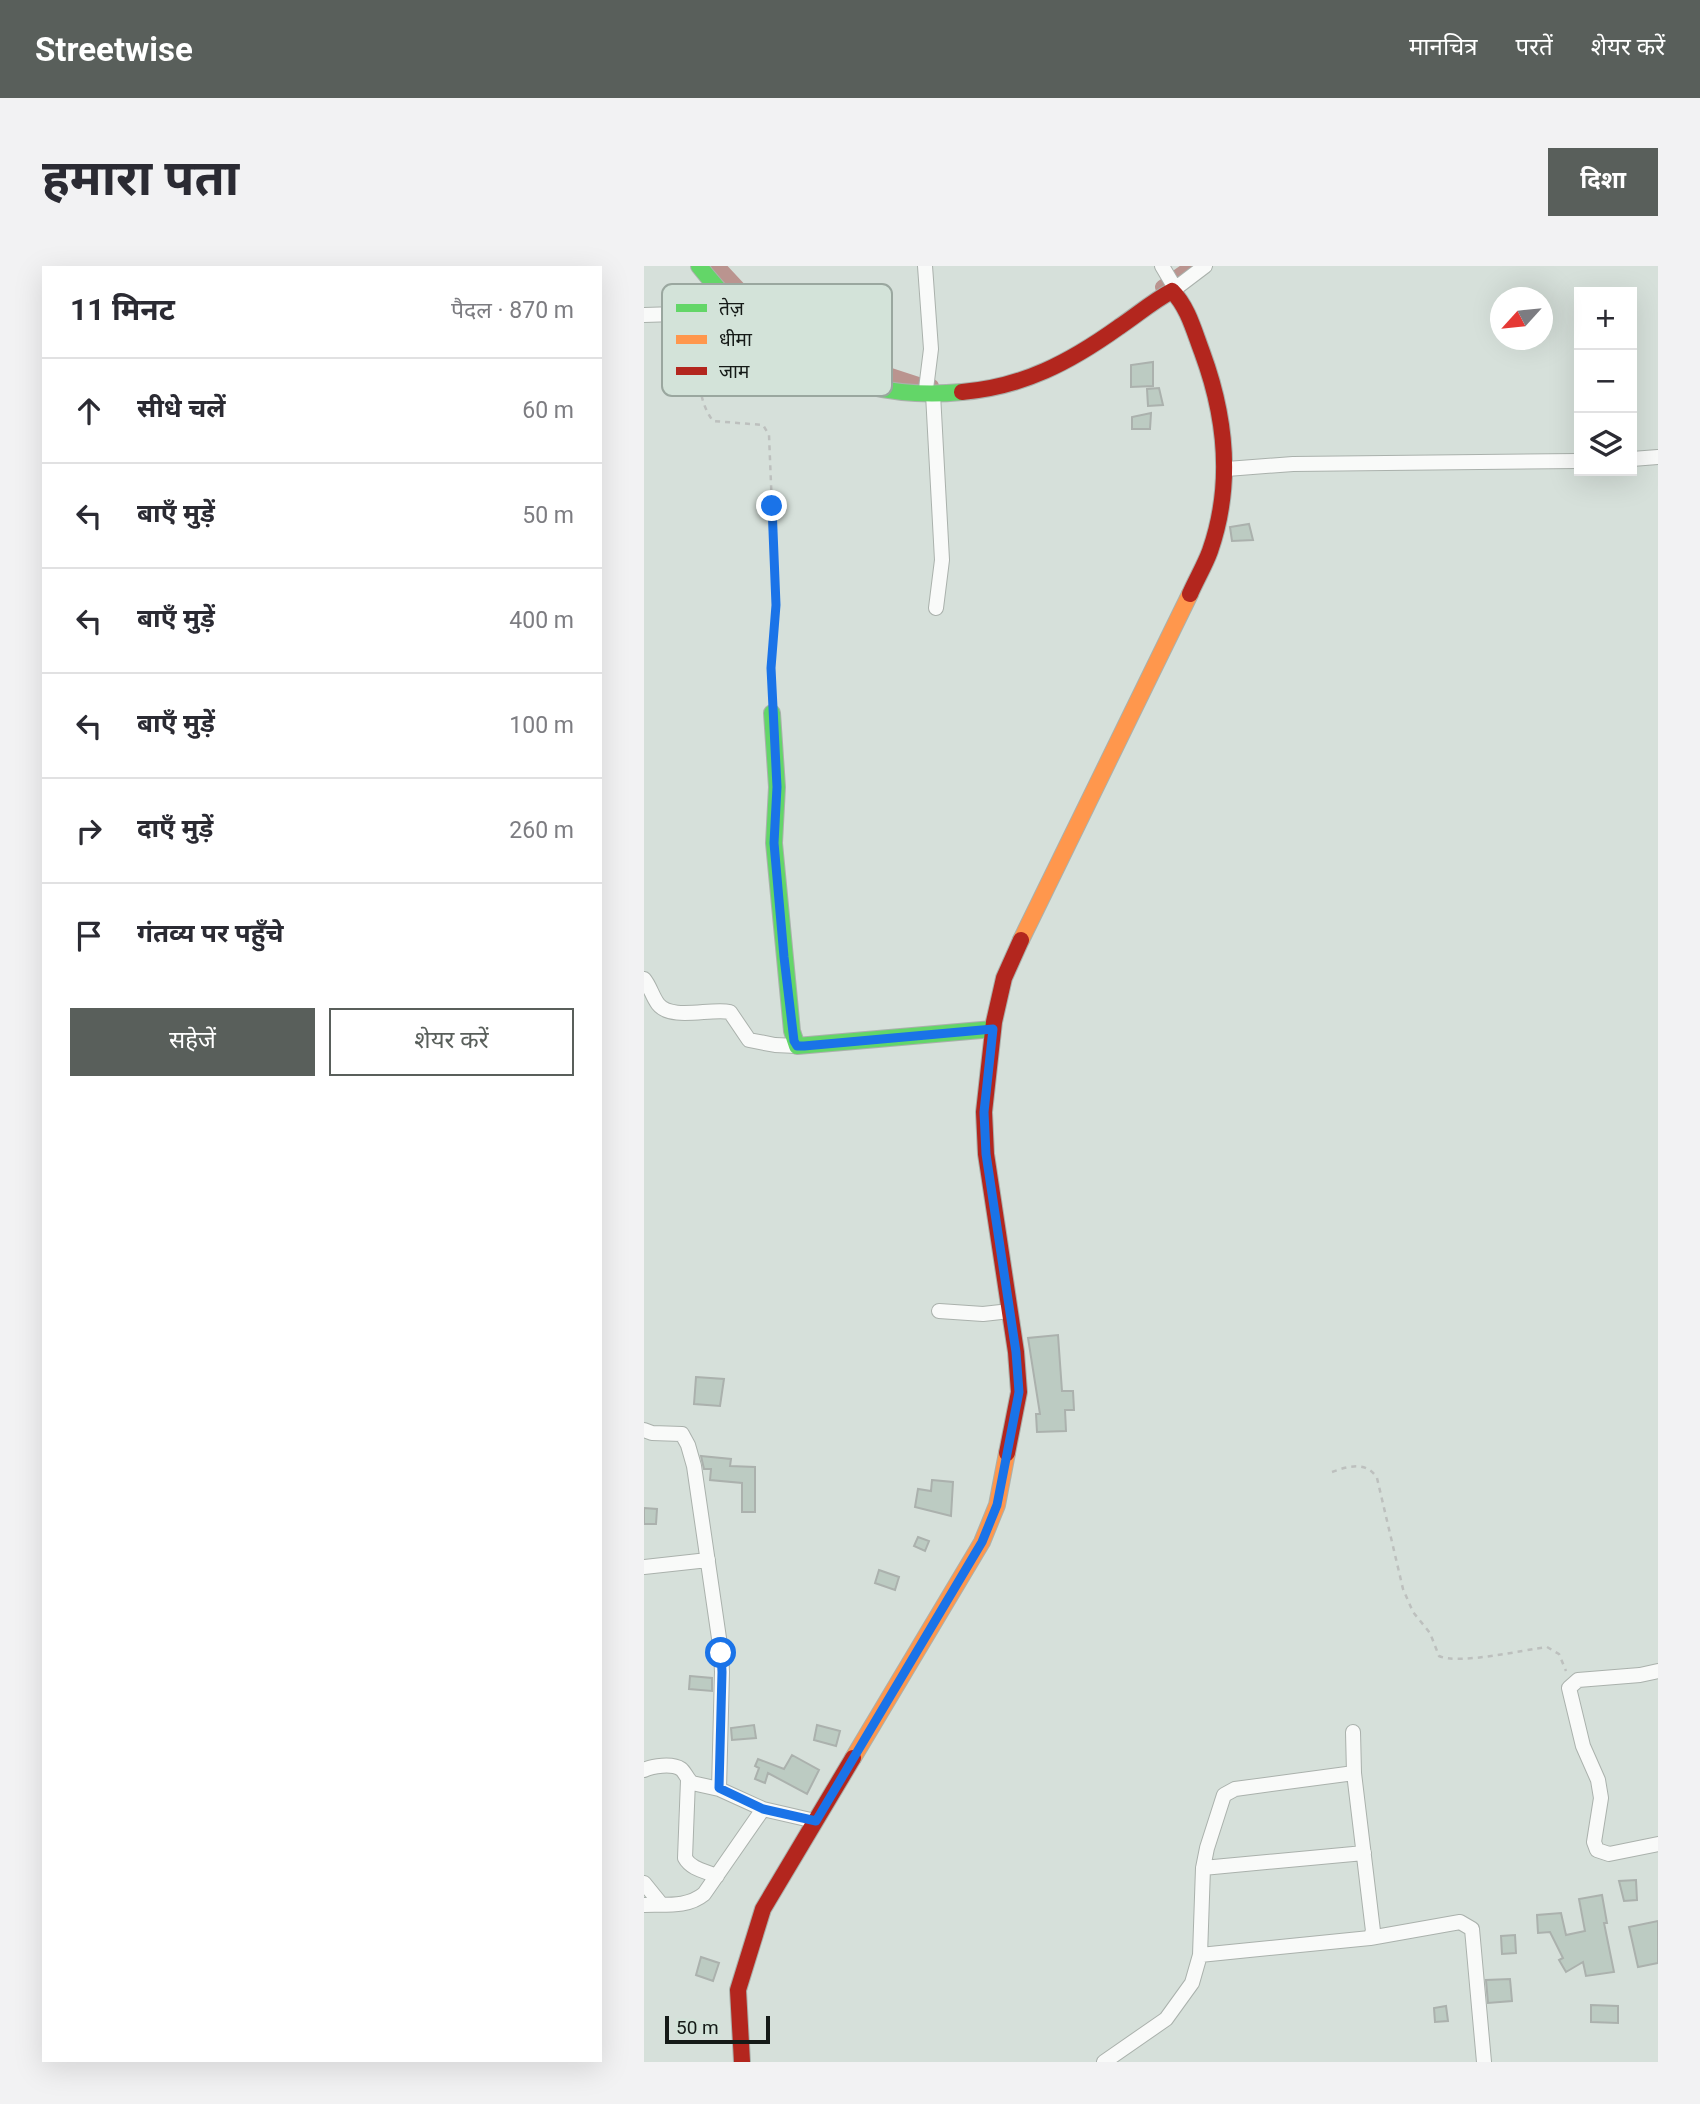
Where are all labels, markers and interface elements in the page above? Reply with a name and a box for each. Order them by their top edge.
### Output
text: Streetwise [35,30,193,69]
text: मानचित्र [1409,33,1478,61]
text: परतें [1516,33,1553,61]
text: शेयर करें [1591,33,1665,61]
button: दिशा [1548,148,1658,216]
text: हमारा पता [42,150,239,207]
legend [662,284,892,396]
north arrow [1490,287,1553,350]
map controls [1574,287,1637,476]
button: + [1574,287,1637,350]
text: 11 मिनट [70,292,175,327]
text: पैदल · 870 m [451,297,574,324]
text: तेज़ [719,297,745,320]
text: धीमा [719,328,753,351]
button: − [1574,350,1637,413]
text: जाम [719,360,750,383]
icon: ahead [70,392,108,430]
text: सीधे चलें [137,393,225,423]
text: 60 m [522,397,574,424]
button: layers [1574,413,1637,476]
route end [756,490,787,521]
icon: left [70,497,108,535]
text: बाएँ मुड़ें [137,498,215,528]
text: 50 m [522,502,574,529]
icon: left [70,602,108,640]
text: बाएँ मुड़ें [137,603,215,633]
text: 400 m [509,607,574,634]
icon: left [70,707,108,745]
text: बाएँ मुड़ें [137,708,215,738]
text: 100 m [509,712,574,739]
icon: right [70,812,108,850]
text: दाएँ मुड़ें [137,813,213,843]
text: 260 m [509,817,574,844]
icon: arrive [70,917,108,955]
text: गंतव्य पर पहुँचे [137,918,284,948]
button: सहेजें [70,1008,315,1076]
button: शेयर करें [329,1008,574,1076]
route start [705,1637,736,1668]
scale bar [665,2013,770,2045]
text: 50 m [676,2016,719,2039]

